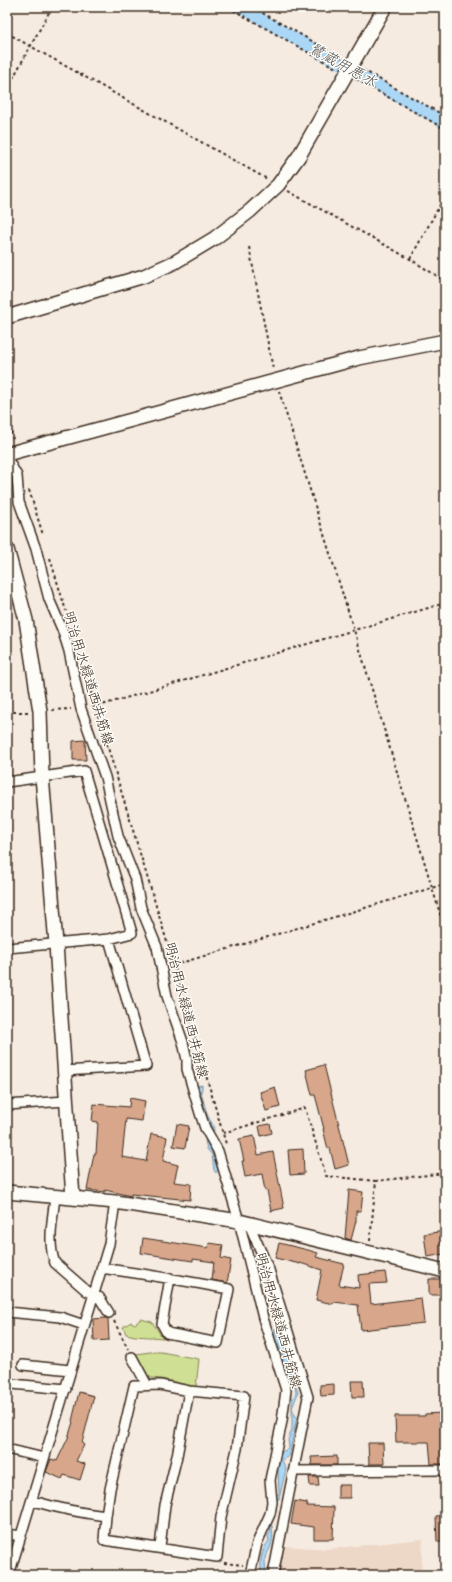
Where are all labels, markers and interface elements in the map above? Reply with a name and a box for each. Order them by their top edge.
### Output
water label: 鷺蔵用悪水 [304,37,381,95]
street label: 明治用水緑道西井筋線 [57,608,119,748]
street label: 明治用水緑道西井筋線 [158,940,214,1081]
street label: 明治用水緑道西井筋線 [249,1250,307,1391]

